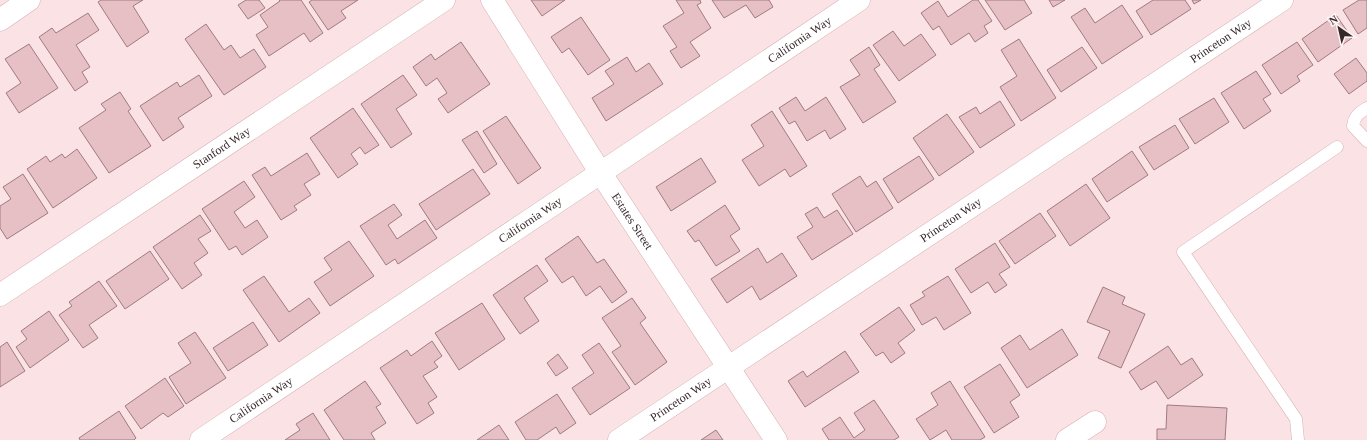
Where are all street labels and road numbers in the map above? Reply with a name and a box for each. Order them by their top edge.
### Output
street label: California Way [765,14,834,66]
street label: Princeton Way [1187,15,1254,66]
street label: Stanford Way [190,124,253,172]
street label: Estates Street [609,190,656,253]
street label: California Way [496,194,565,246]
street label: Princeton Way [917,195,984,245]
street label: California Way [227,374,295,426]
street label: Princeton Way [647,374,714,424]

